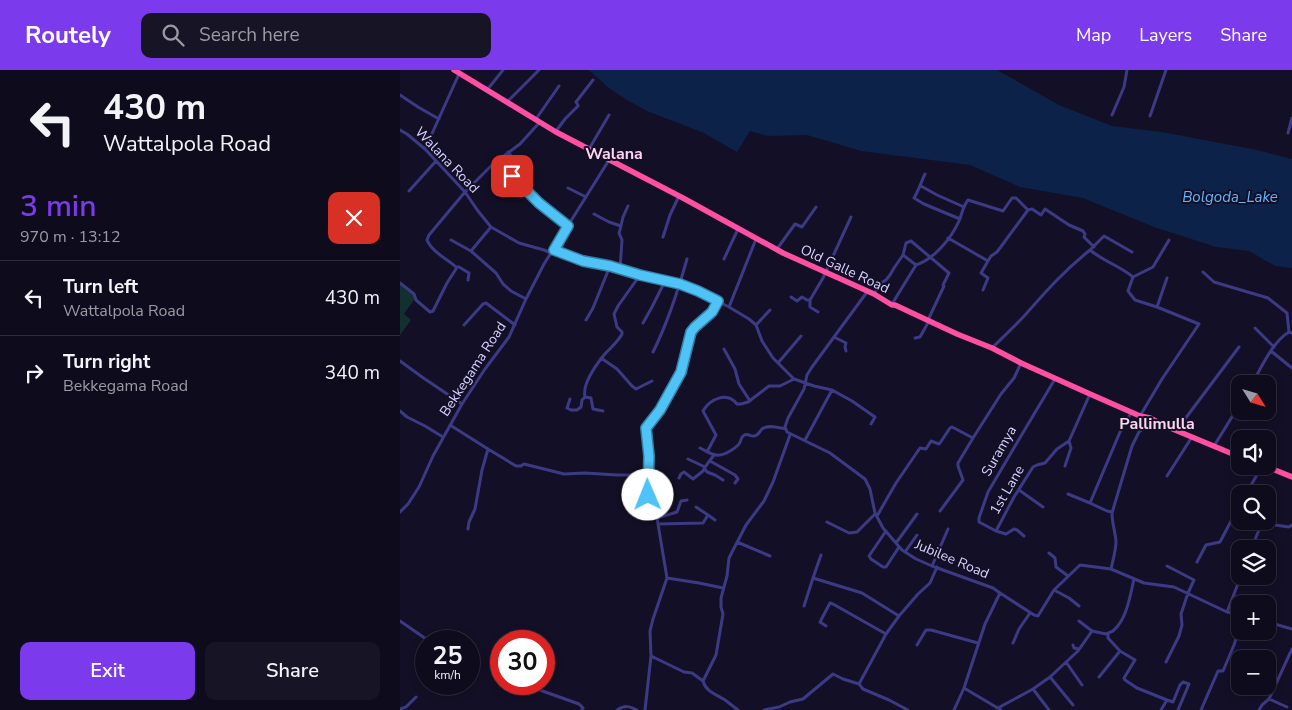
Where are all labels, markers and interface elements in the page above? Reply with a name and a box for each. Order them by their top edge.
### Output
search box [141,13,491,58]
text: Routely [25,19,111,51]
icon: search [159,21,187,49]
text: Search here [199,22,300,48]
text: Map [1076,23,1111,47]
text: Layers [1139,23,1192,47]
text: Share [1220,23,1267,47]
text: 430 m [103,84,206,131]
icon: left [20,90,85,155]
street label: Walana Road [411,123,483,197]
text: Wattalpola Road [103,129,271,159]
district label: Walana [585,143,643,165]
pin [491,155,533,197]
icon: arrive [498,162,526,190]
text: 3 min [20,186,96,227]
water label: Bolgoda_Lake [1182,187,1278,207]
button: close [328,192,380,244]
text: 970 m · 13:12 [20,226,121,248]
street label: Old Galle Road [797,240,893,298]
text: Turn left [63,274,138,300]
icon: left [20,284,48,312]
text: 430 m [325,285,380,311]
text: Wattalpola Road [63,300,185,322]
street label: Bekkegama Road [435,318,511,420]
text: Turn right [63,349,150,375]
icon: right [20,359,48,387]
text: 340 m [325,360,380,386]
text: Bekkegama Road [63,375,188,397]
north arrow [1231,375,1276,420]
map controls [1231,375,1276,695]
district label: Pallimulla [1119,413,1195,435]
street label: Suramya [977,422,1021,480]
button: sound [1231,430,1276,475]
street label: 1st Lane [985,462,1029,518]
position arrow [621,468,673,520]
button: search [1231,485,1276,530]
street label: Jubilee Road [911,534,992,583]
button: layers [1231,540,1276,585]
button: + [1231,595,1276,640]
speed limit sign: 30 [490,630,555,695]
text: 25 [432,639,463,673]
button: Exit [20,642,195,700]
button: Share [205,642,380,700]
button: − [1231,650,1276,695]
text: km/h [434,667,461,683]

